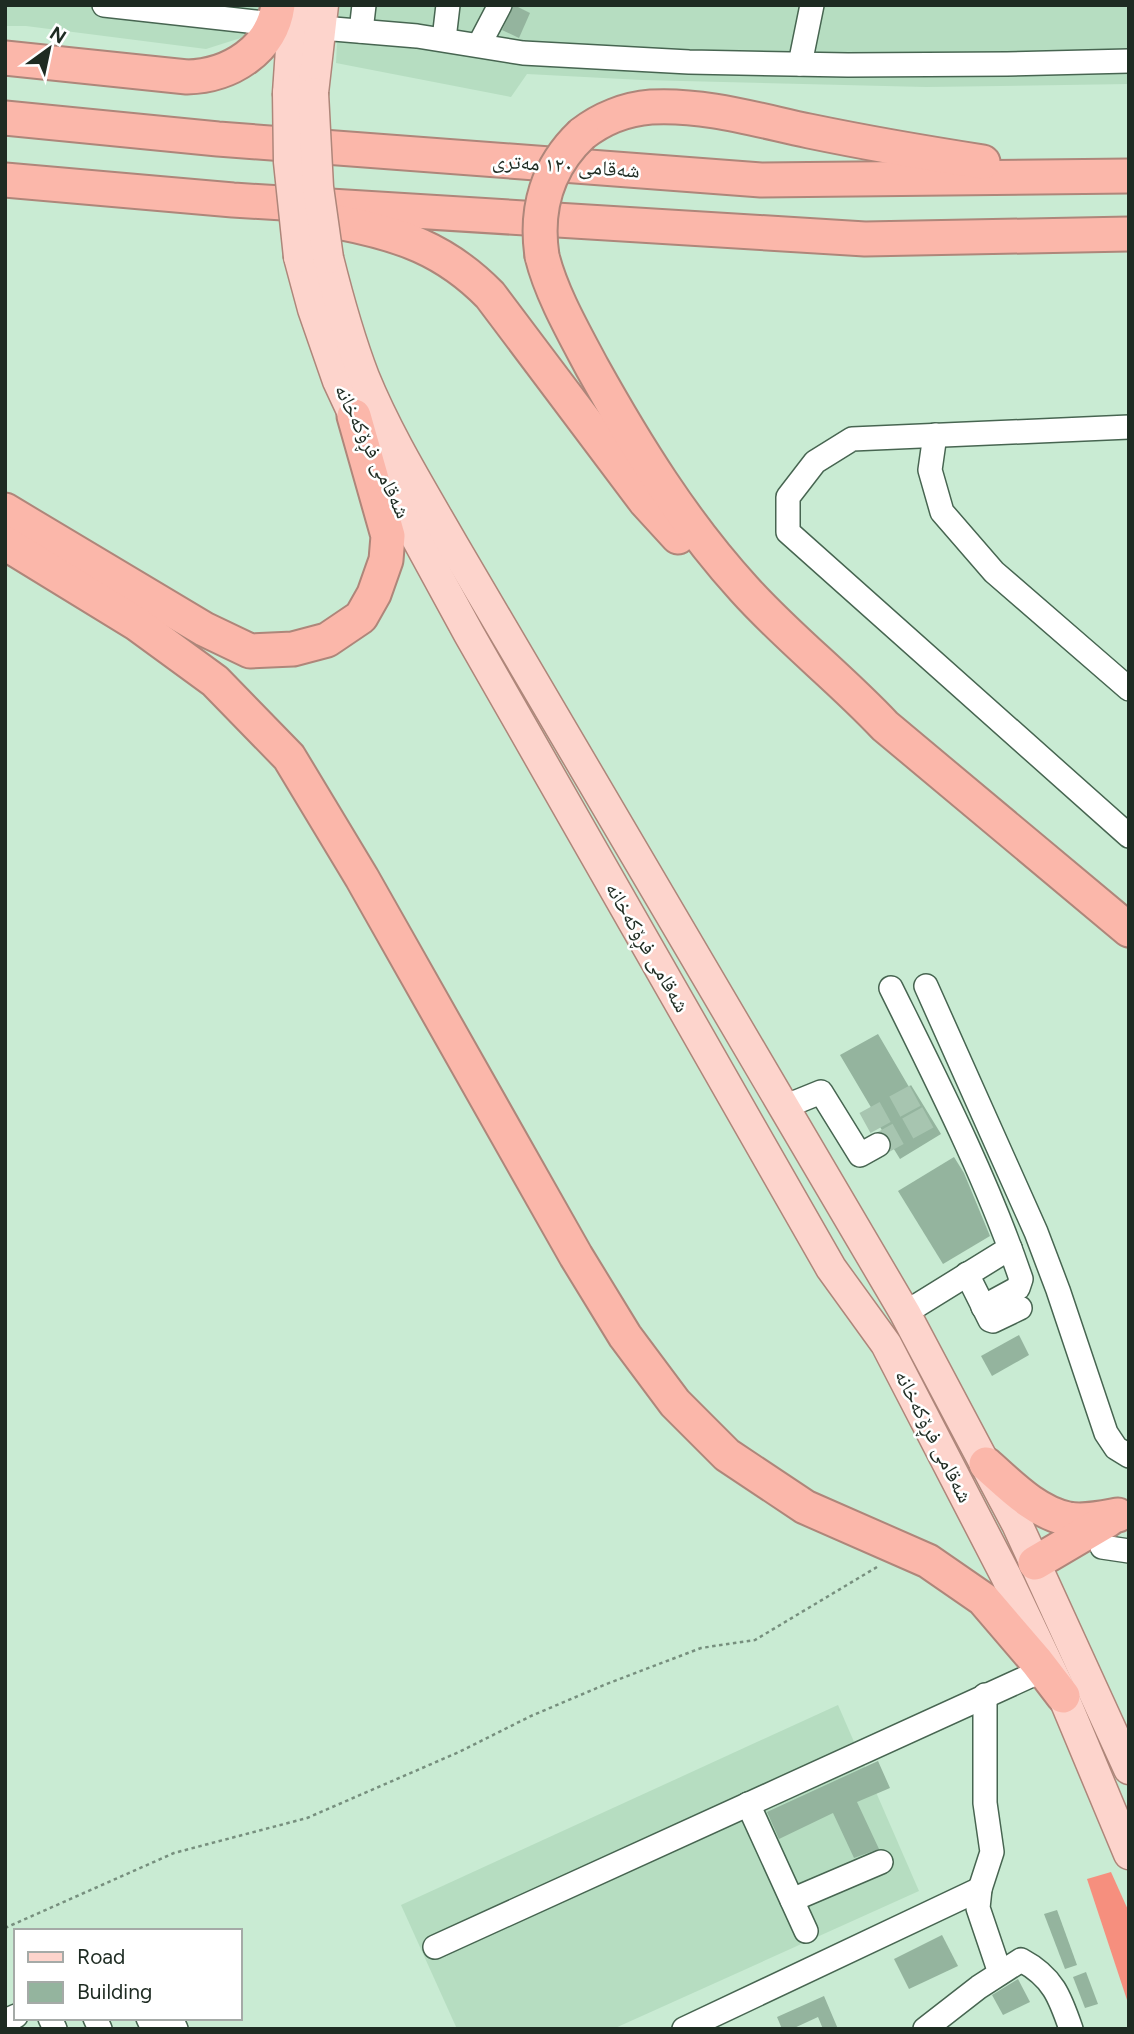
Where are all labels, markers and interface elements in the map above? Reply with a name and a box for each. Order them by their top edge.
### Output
north arrow [14,14,84,84]
text: N [46,22,70,49]
street label: شەقامی ١٢٠ مەتری [491,147,641,184]
street label: شەقامی فڕۆکەخانە [326,380,416,524]
street label: شەقامی فڕۆکەخانە [597,878,695,1019]
street label: شەقامی فڕۆکەخانە [886,1365,978,1509]
legend [14,1929,242,2020]
text: Road [77,1944,125,1969]
text: Building [77,1979,152,2004]

